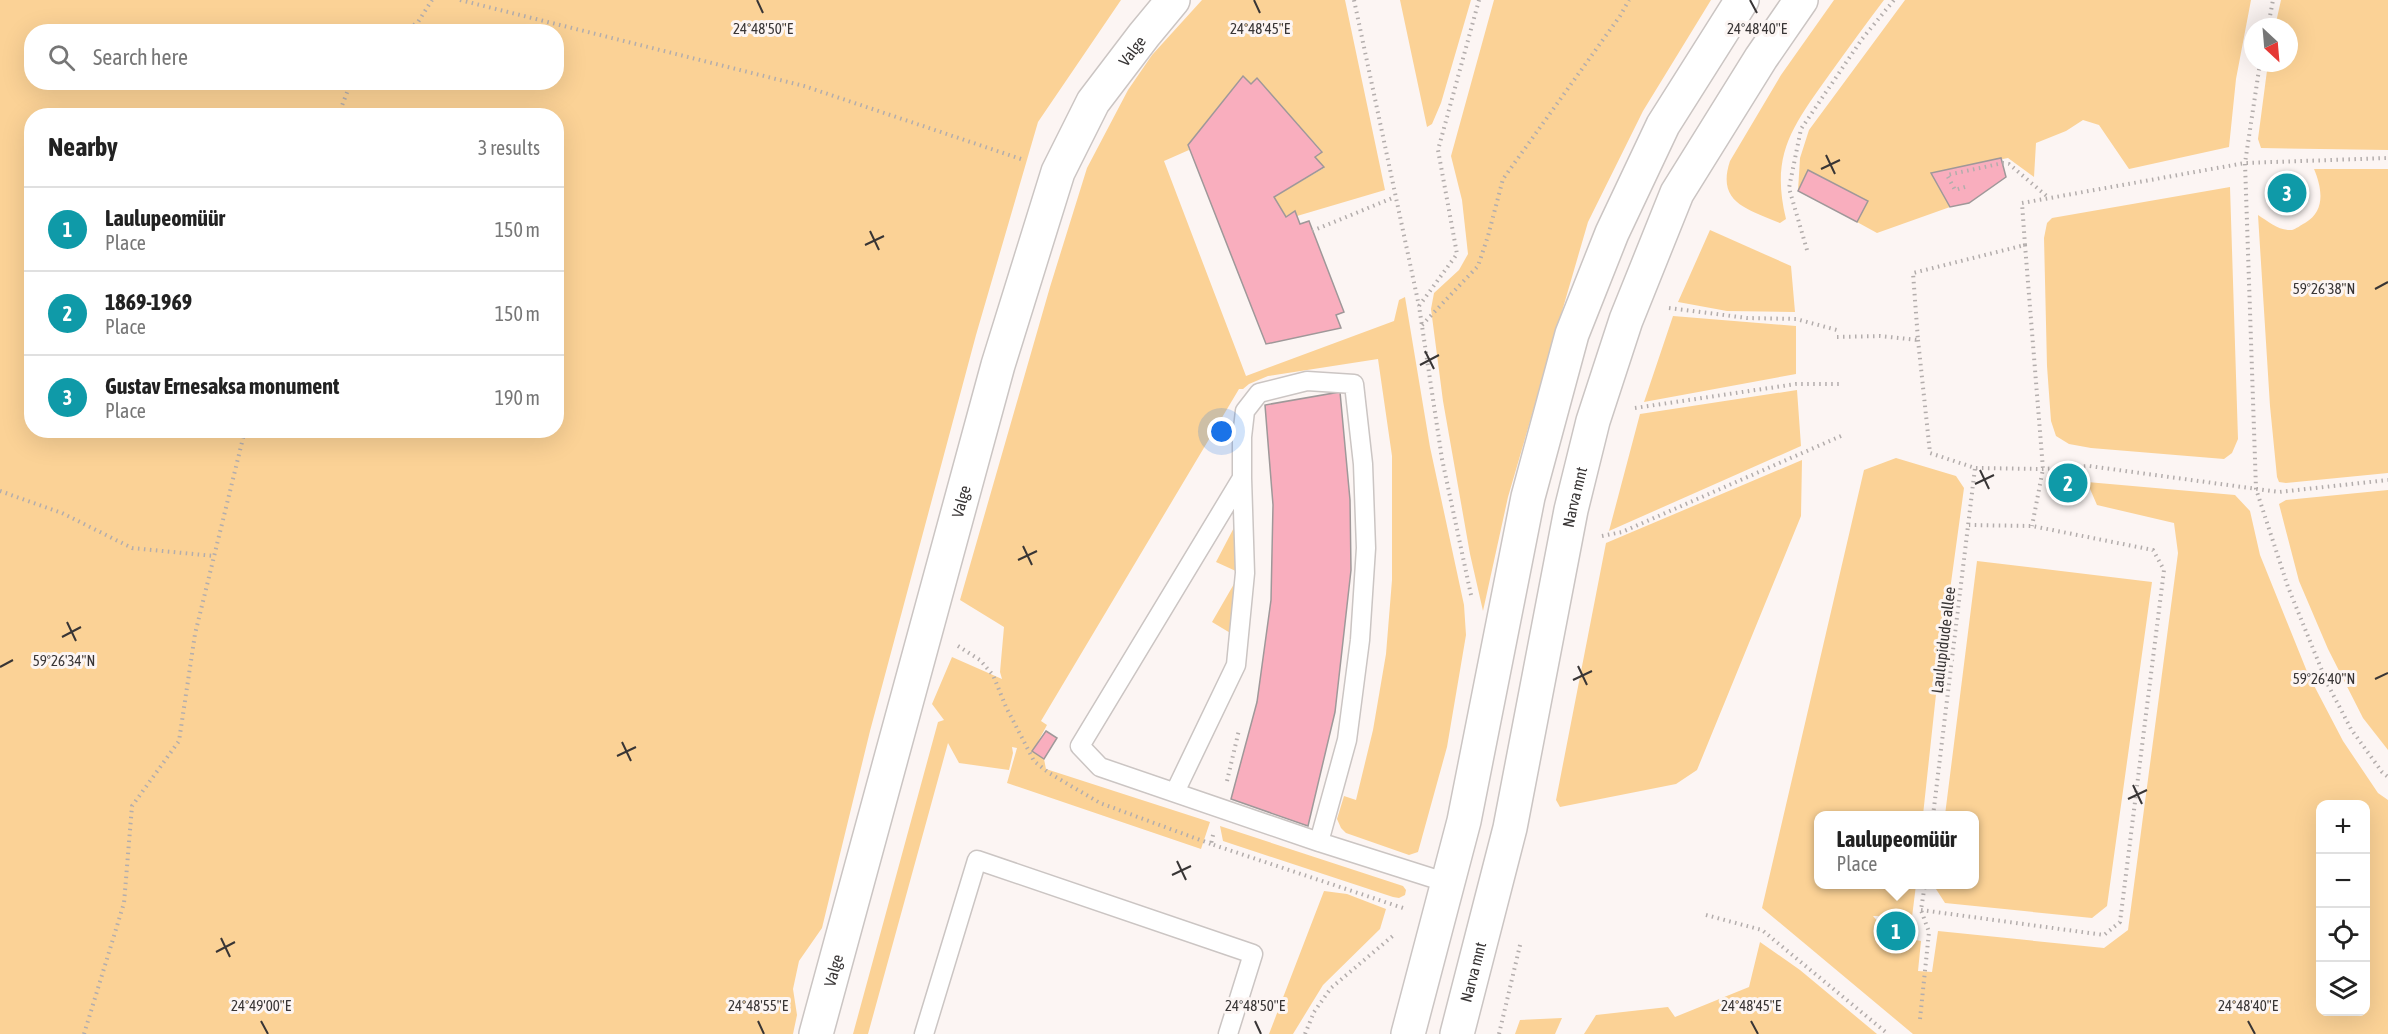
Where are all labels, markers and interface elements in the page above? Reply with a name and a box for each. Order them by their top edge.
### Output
north arrow [2244,18,2298,72]
text: 24°48'50"E [733,20,794,37]
text: 24°48'45"E [1230,20,1291,37]
text: 24°48'40"E [1727,20,1788,37]
search box [24,24,564,90]
street label: Valge [1115,32,1149,69]
icon: search [45,41,78,74]
text: Search here [93,44,188,70]
text: Nearby [48,132,118,162]
text: 3 results [478,136,540,159]
pin: 3 [2268,170,2306,216]
text: Laulupeomüür [105,205,225,231]
text: 1 [63,218,72,241]
text: 150 m [495,218,540,241]
text: Place [105,231,146,254]
text: 59°26'38"N [2293,280,2355,297]
text: 1869-1969 [105,289,192,315]
text: 2 [63,302,72,325]
text: 150 m [495,302,540,325]
text: Place [105,315,146,338]
text: Gustav Ernesaksa monument [105,373,339,399]
text: 3 [63,386,72,409]
text: 190 m [495,386,540,409]
text: Place [105,399,146,422]
your location [1207,417,1236,446]
pin: 2 [2048,460,2088,506]
street label: Narva mnt [1559,464,1590,529]
street label: Valge [948,483,974,519]
street label: Laulupidude allee [1928,586,1959,694]
text: 59°26'34"N [33,652,95,669]
text: 59°26'40"N [2293,670,2355,687]
map controls [2316,800,2370,1016]
button: + [2316,800,2370,854]
popup [1814,811,1979,889]
text: Laulupeomüür [1836,826,1957,852]
text: Place [1836,852,1877,875]
button: − [2316,854,2370,908]
pin: 1 [1876,908,1916,954]
button: locate [2316,908,2370,962]
street label: Narva mnt [1457,940,1489,1004]
street label: Valge [820,952,846,988]
button: layers [2316,962,2370,1016]
text: 24°49'00"E [231,997,292,1014]
text: 24°48'55"E [728,997,789,1014]
text: 24°48'50"E [1225,997,1286,1014]
text: 24°48'45"E [1721,997,1782,1014]
text: 24°48'40"E [2218,997,2279,1014]

